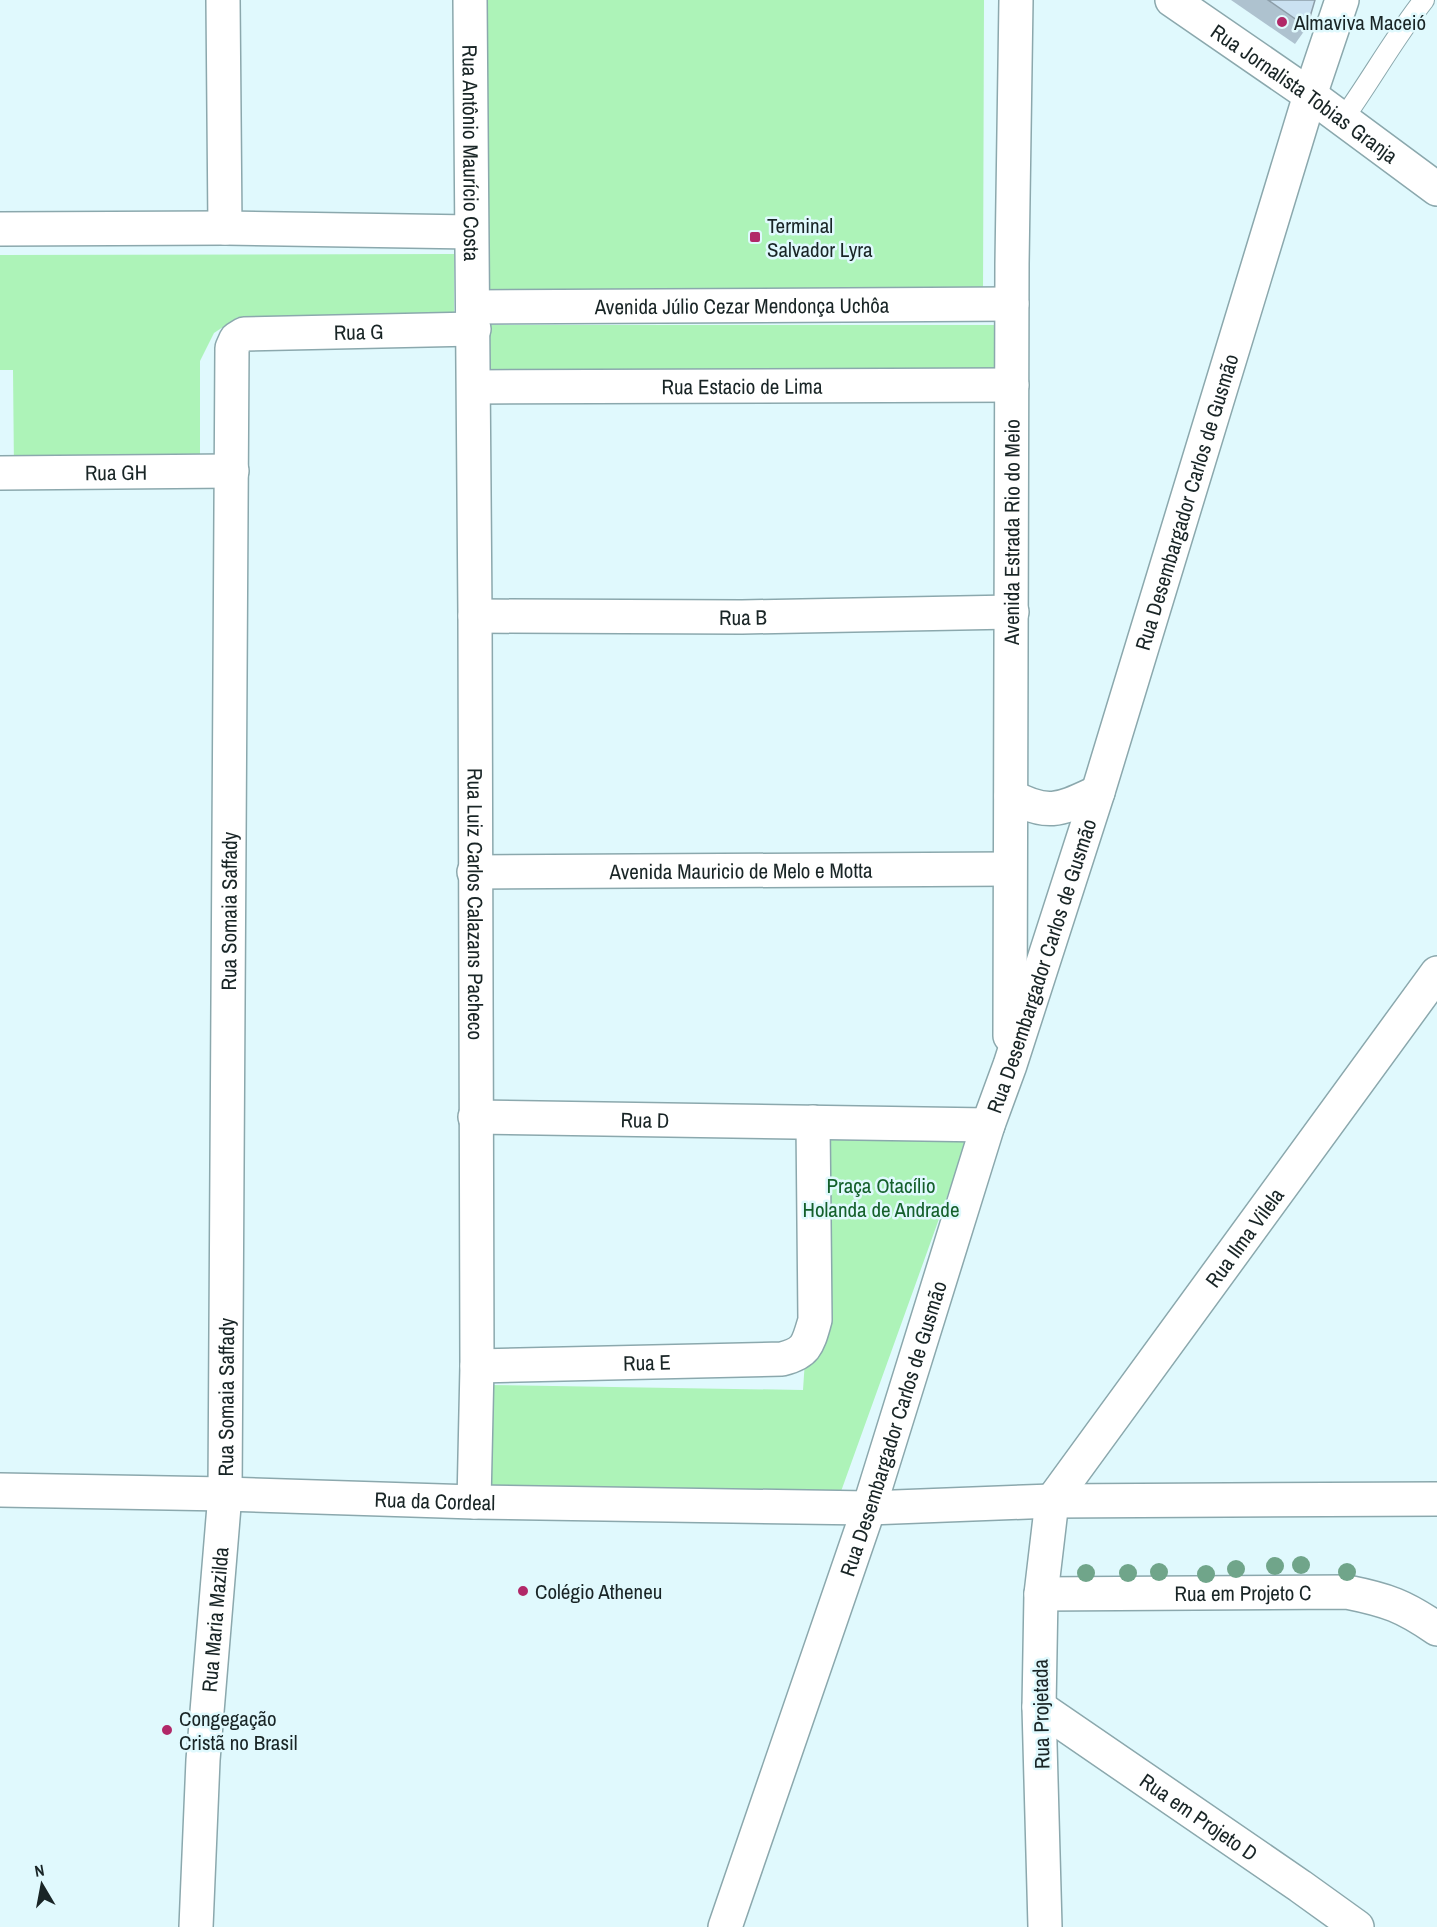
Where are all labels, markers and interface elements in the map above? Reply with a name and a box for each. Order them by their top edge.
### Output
place label: Almaviva Maceió [1293,8,1426,37]
marker: Almaviva Maceió [1275,15,1289,29]
street label: Rua Jornalista Tobias Granja [1205,17,1404,170]
street label: Rua Antônio Maurício Costa [456,45,487,262]
place label: Terminal Salvador Lyra [767,211,873,264]
marker: Terminal Salvador Lyra [748,230,762,244]
street label: Avenida Júlio Cezar Mendonça Uchôa [594,290,890,321]
street label: Rua G [333,316,384,347]
street label: Rua Desembargador Carlos de Gusmão [1127,350,1245,654]
street label: Rua Estacio de Lima [661,371,823,401]
street label: Avenida Estrada Rio do Meio [997,419,1026,646]
street label: Rua GH [85,457,147,487]
street label: Rua B [719,602,767,632]
street label: Rua Luiz Carlos Calazans Pacheco [461,768,491,1040]
street label: Rua Desembargador Carlos de Gusmão [979,815,1103,1117]
street label: Rua Somaia Saffady [214,831,244,991]
street label: Avenida Mauricio de Melo e Motta [608,855,873,886]
street label: Rua D [620,1105,670,1135]
park label: Praça Otacílio Holanda de Andrade [802,1171,960,1224]
street label: Rua Ilma Vilela [1198,1181,1291,1293]
street label: Rua Desembargador Carlos de Gusmão [832,1277,953,1580]
street label: Rua Somaia Saffady [211,1317,241,1477]
street label: Rua E [623,1347,671,1377]
street label: Rua da Cordeal [374,1484,495,1517]
street label: Rua Maria Mazilda [194,1545,235,1693]
place label: Colégio Atheneu [535,1577,662,1606]
street label: Rua em Projeto C [1174,1578,1312,1608]
marker: Colégio Atheneu [516,1584,530,1598]
street label: Rua Projetada [1026,1658,1056,1769]
place label: Congegação Cristã no Brasil [179,1704,298,1757]
marker: Congegação Cristã no Brasil [160,1723,174,1737]
street label: Rua em Projeto D [1134,1766,1264,1867]
north arrow [12,1855,72,1915]
text: N [33,1859,46,1882]

